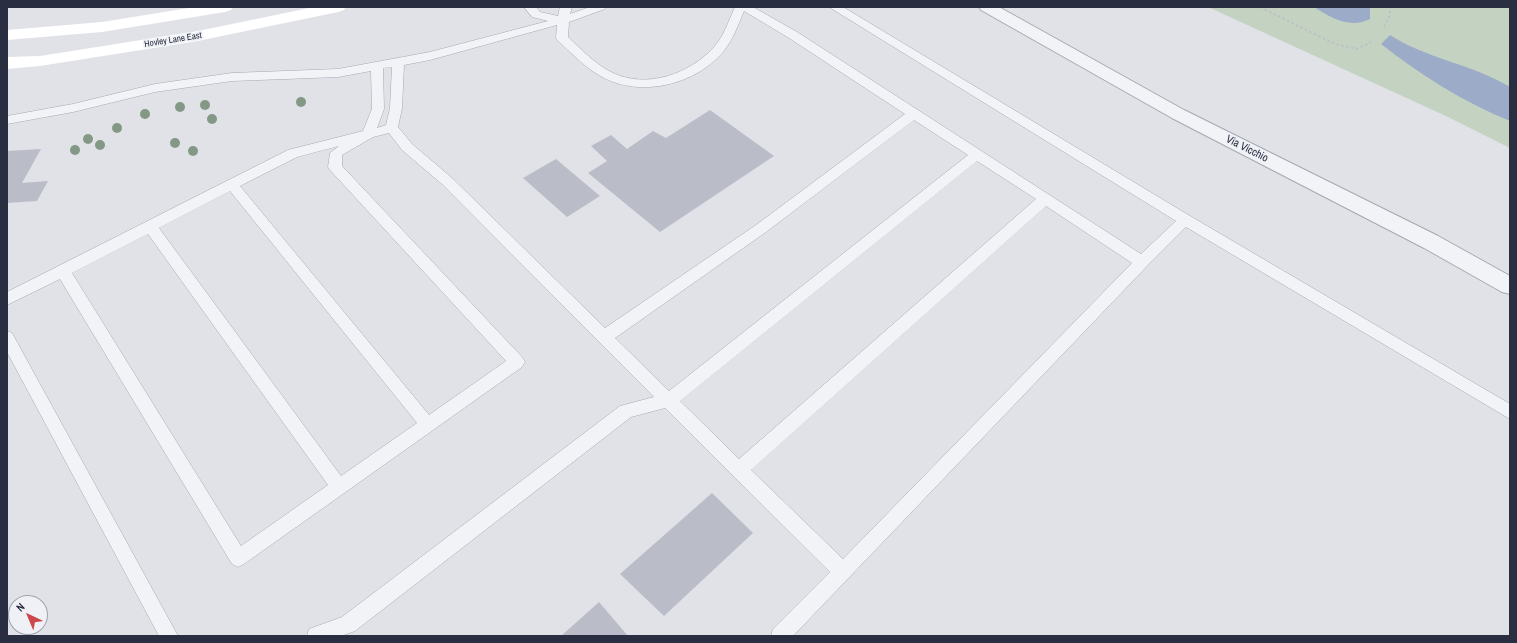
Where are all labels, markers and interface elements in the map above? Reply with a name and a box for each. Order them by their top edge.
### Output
street label: Hovley Lane East [144,30,202,50]
street label: Via Vicchio [1224,133,1270,165]
north arrow [8,595,48,635]
text: N [13,600,28,614]

